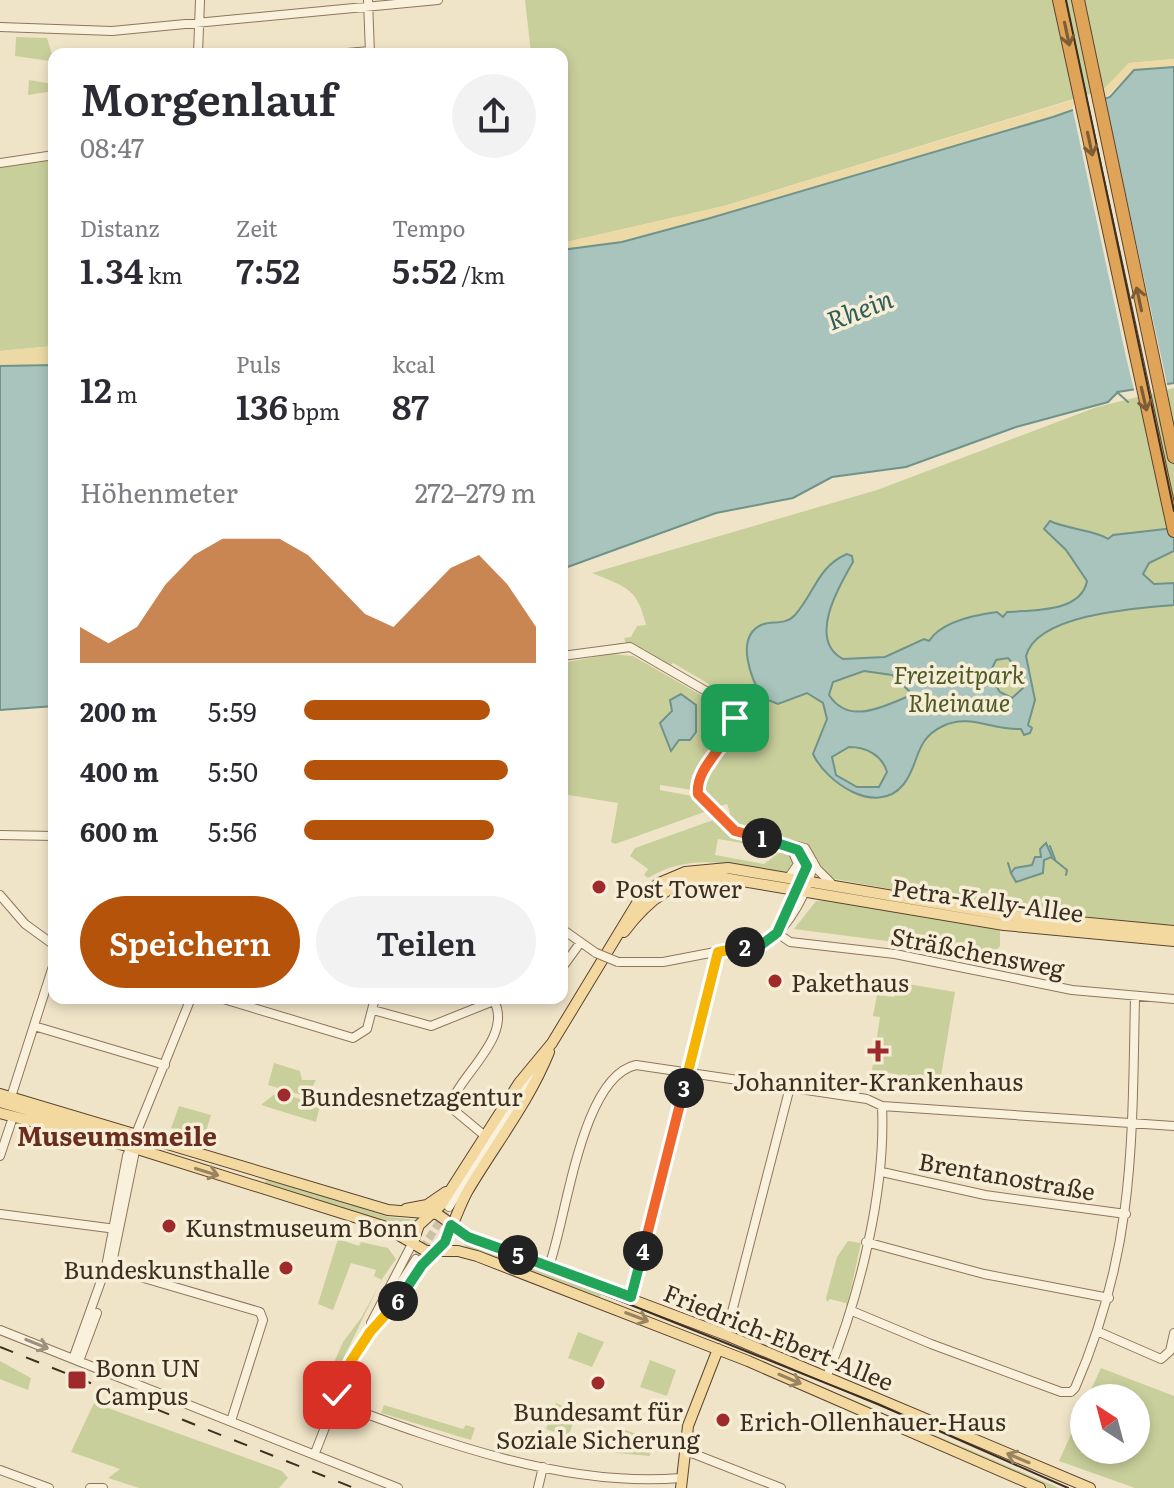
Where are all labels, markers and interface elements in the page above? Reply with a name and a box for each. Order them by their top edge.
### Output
one-way arrow [1060,21,1075,46]
text: Morgenlauf [80,64,337,130]
button: share [452,74,536,158]
text: 08:47 [80,127,144,166]
one-way arrow [1083,131,1098,157]
text: Distanz [80,211,159,244]
text: Zeit [236,211,277,244]
text: Tempo [392,211,465,244]
text: 1.34 [80,244,144,294]
text: 7:52 [236,244,300,294]
text: 5:52 [392,244,457,294]
text: km [144,258,183,291]
text: /km [457,258,505,291]
water label: Rhein [820,277,898,338]
one-way arrow [1131,286,1146,312]
text: Puls [236,347,281,380]
text: kcal [392,347,435,380]
text: 12 [80,363,112,413]
text: m [112,377,138,410]
text: 136 [236,380,288,430]
text: 87 [392,380,429,430]
one-way arrow [1137,385,1152,411]
text: bpm [288,394,340,427]
text: Höhenmeter [80,472,238,511]
text: 272–279 m [415,472,536,511]
park label: Freizeitpark Rheinaue [893,656,1026,719]
pin [701,684,769,752]
text: 200 m [80,691,157,730]
text: 5:59 [208,691,257,730]
icon: arrive [713,696,757,740]
text: 400 m [80,751,159,790]
text: 5:50 [208,751,258,790]
text: 600 m [80,811,158,850]
text: 5:56 [208,811,257,850]
pin: 1 [742,818,782,858]
text: 1 [757,821,767,854]
street label: Petra-Kelly-Allee [890,868,1086,930]
place label: Post Tower [615,870,743,905]
marker: Post Tower [590,878,608,896]
button: Speichern [80,896,300,988]
button: Teilen [316,896,536,988]
street label: Sträßchensweg [888,917,1068,985]
pin: 2 [725,927,765,967]
text: 2 [739,930,751,963]
place label: Pakethaus [791,964,909,999]
marker: Pakethaus [766,972,784,990]
marker: Johanniter-Krankenhaus [867,1040,889,1062]
place label: Johanniter-Krankenhaus [733,1063,1023,1098]
pin: 3 [664,1068,704,1108]
text: 3 [678,1071,690,1104]
place label: Bundesnetzagentur [300,1078,523,1113]
marker: Bundesnetzagentur [275,1086,293,1104]
district label: Museumsmeile [17,1115,217,1154]
street label: Brentanostraße [916,1142,1098,1208]
one-way arrow [194,1165,220,1180]
place label: Kunstmuseum Bonn [185,1209,418,1244]
marker: Kunstmuseum Bonn [160,1217,178,1235]
pin: 4 [623,1231,663,1271]
text: 4 [636,1234,650,1267]
pin: 5 [498,1235,538,1275]
text: 5 [512,1238,524,1271]
place label: Bundeskunsthalle [63,1251,270,1286]
marker: Bundeskunsthalle [277,1259,295,1277]
street label: Friedrich-Ebert-Allee [659,1274,899,1398]
pin: 6 [378,1281,418,1321]
text: 6 [392,1284,404,1317]
one-way arrow [624,1311,649,1325]
one-way arrow [24,1338,49,1353]
place label: Bonn UN Campus [95,1349,200,1412]
pin [303,1361,371,1429]
marker: Bonn UN Campus [66,1369,88,1391]
one-way arrow [777,1372,802,1387]
icon: check [315,1373,359,1417]
marker: Bundesamt für Soziale Sicherung [589,1374,607,1392]
north arrow [1070,1384,1150,1464]
map controls [1070,1384,1150,1464]
place label: Bundesamt für Soziale Sicherung [496,1393,701,1456]
place label: Erich-Ollenhauer-Haus [739,1403,1006,1438]
marker: Erich-Ollenhauer-Haus [714,1411,732,1429]
one-way arrow [1006,1450,1031,1465]

